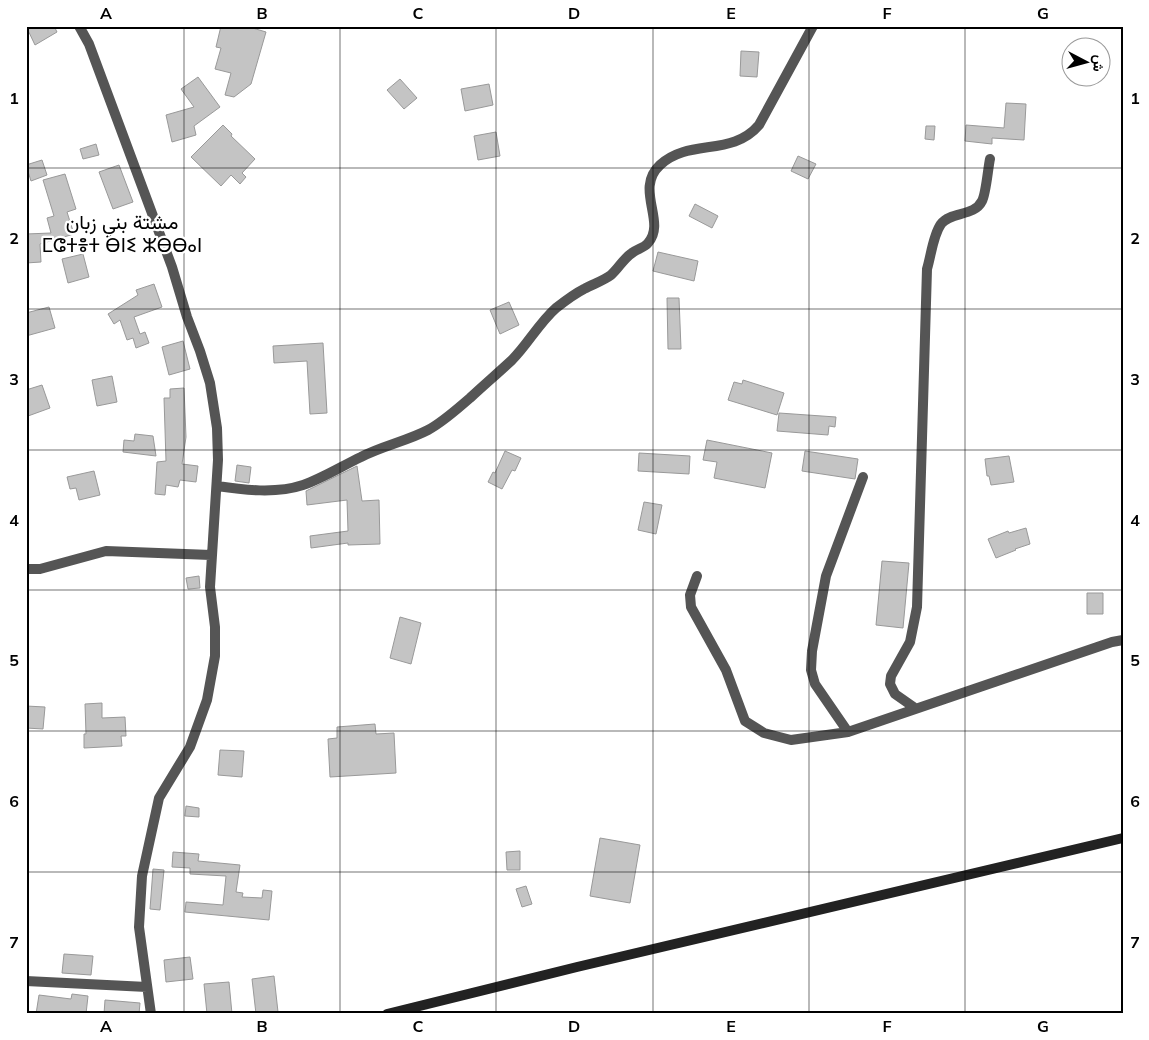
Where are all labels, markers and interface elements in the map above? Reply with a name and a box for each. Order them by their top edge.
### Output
text: A [100,3,112,23]
text: B [256,3,268,23]
text: C [413,3,424,23]
text: D [568,3,580,23]
text: E [726,3,736,23]
text: F [882,3,892,23]
text: G [1037,3,1049,23]
north arrow [1062,38,1112,88]
text: ش [1089,54,1109,73]
text: 1 [9,88,19,108]
text: 1 [1130,88,1140,108]
district label: مشتة بني زبان ⵎⵛⵜⴻⵜ ⴱⵏⵉ ⵣⴱⴱⴰⵏ [41,209,203,257]
text: 2 [9,228,19,248]
text: 2 [1130,228,1140,248]
text: 3 [9,369,19,389]
text: 3 [1130,369,1140,389]
text: 4 [9,510,19,530]
text: 4 [1130,510,1140,530]
text: 5 [9,650,19,670]
text: 5 [1130,650,1140,670]
text: 6 [9,791,19,811]
text: 6 [1130,791,1140,811]
text: 7 [9,932,19,952]
text: 7 [1130,932,1140,952]
text: A [100,1016,112,1036]
text: B [256,1016,268,1036]
text: C [413,1016,424,1036]
text: D [568,1016,580,1036]
text: E [726,1016,736,1036]
text: F [882,1016,892,1036]
text: G [1037,1016,1049,1036]

